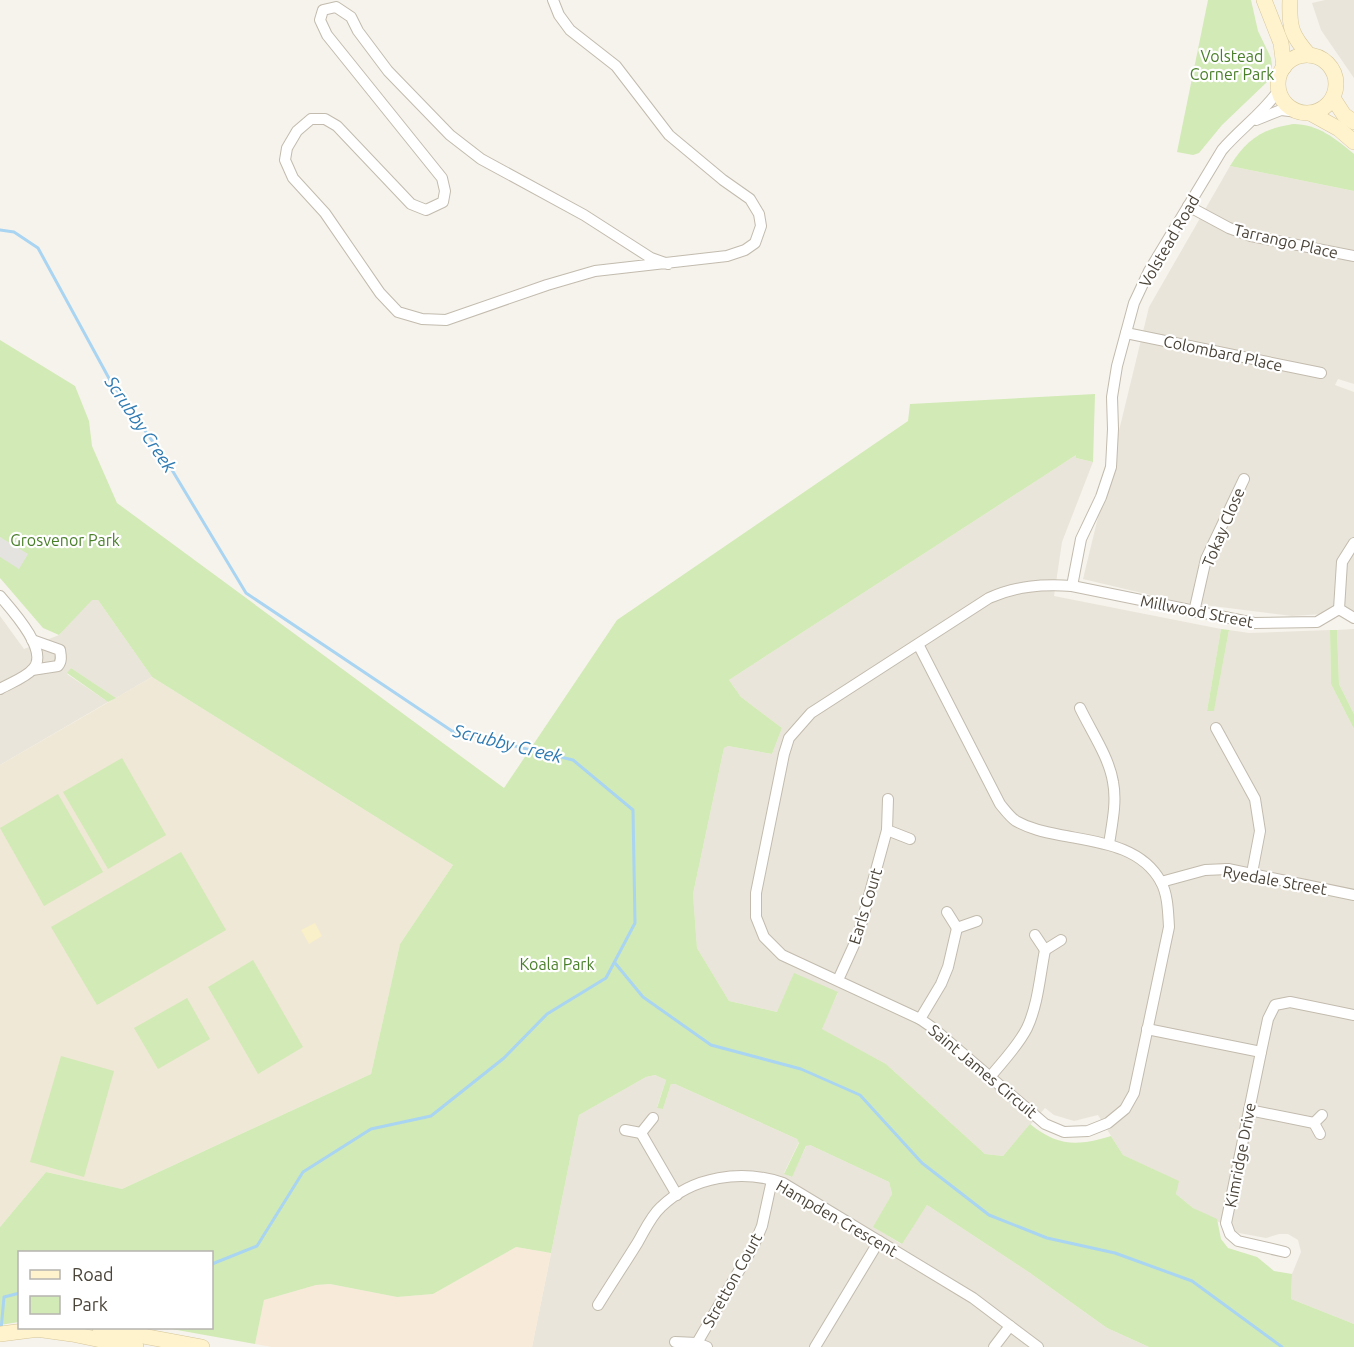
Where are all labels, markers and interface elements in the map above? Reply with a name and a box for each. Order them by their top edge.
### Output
park label: Volstead Corner Park [1190,47,1274,83]
street label: Volstead Road [1135,192,1203,290]
street label: Tarrango Place [1232,220,1340,262]
street label: Colombard Place [1162,332,1284,374]
water label: Scrubby Creek [101,371,181,477]
street label: Tokay Close [1198,485,1248,569]
park label: Grosvenor Park [10,531,120,549]
street label: Millwood Street [1139,591,1256,631]
water label: Scrubby Creek [450,720,565,766]
street label: Ryedale Street [1222,862,1329,898]
street label: Earls Court [845,865,885,946]
park label: Koala Park [519,955,595,973]
street label: Saint James Circuit [925,1021,1041,1122]
street label: Kimridge Drive [1221,1101,1259,1209]
street label: Hampden Crescent [773,1176,901,1260]
street label: Stretton Court [699,1229,766,1330]
legend [18,1251,213,1329]
text: Road [72,1264,114,1284]
text: Park [72,1294,108,1314]

